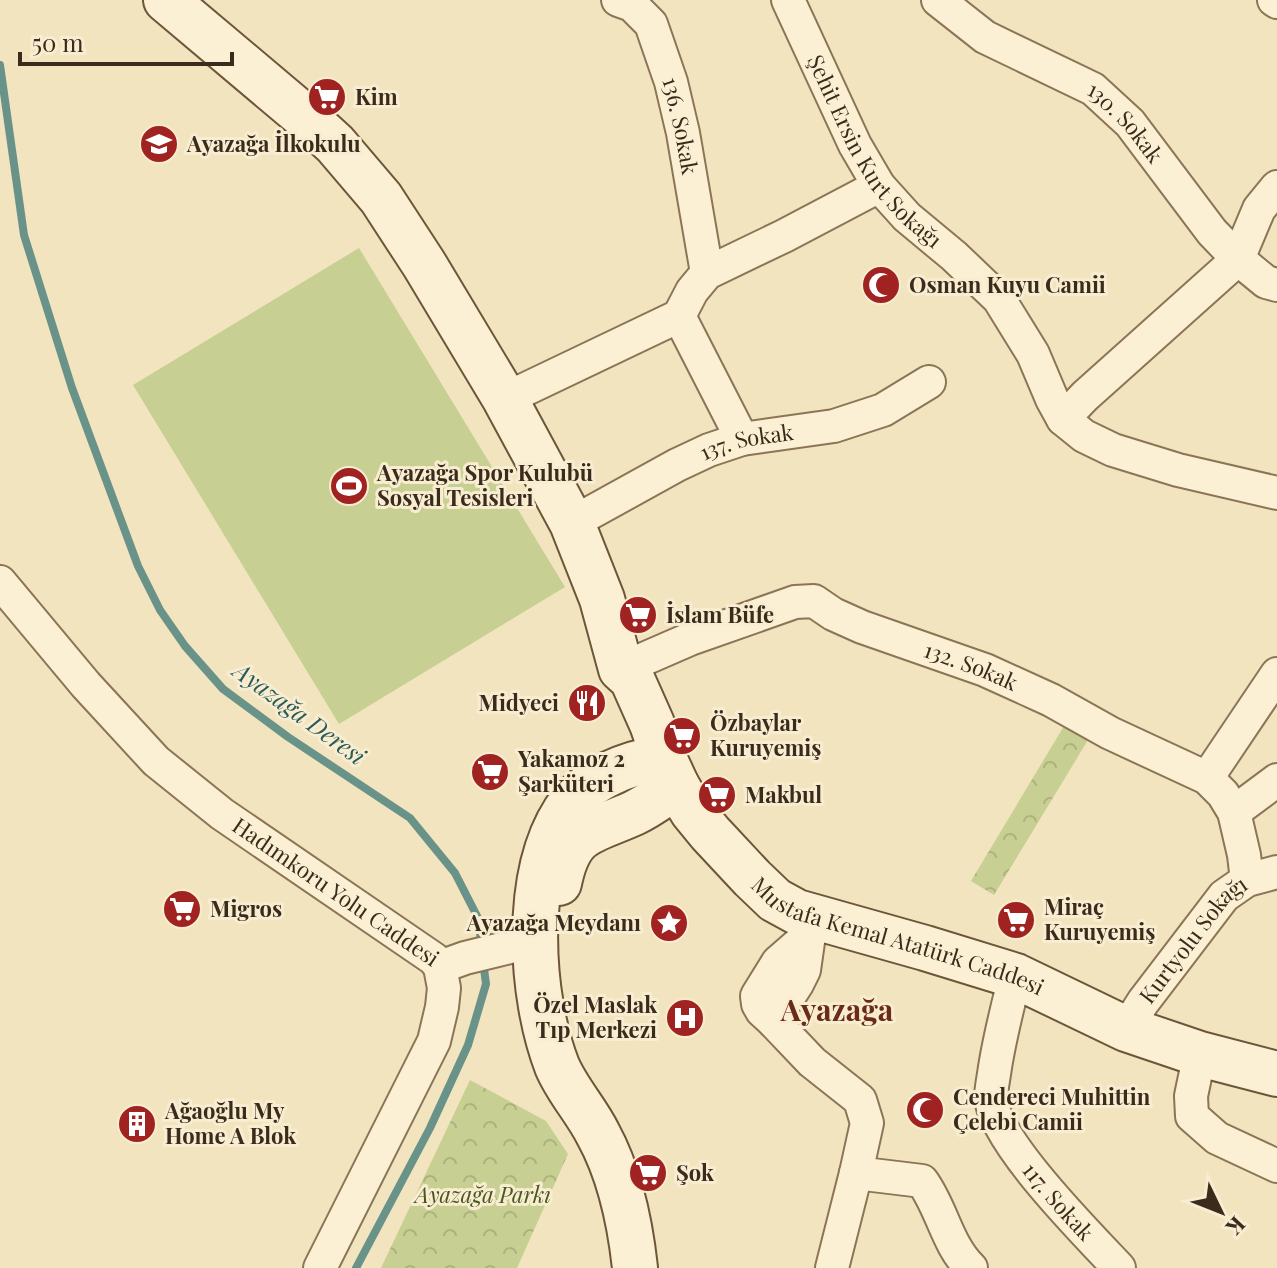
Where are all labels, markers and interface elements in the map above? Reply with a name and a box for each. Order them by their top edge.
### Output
scale bar [20,16,232,66]
text: 50 m [32,26,84,58]
street label: Şehit Ersin Kurt Sokağı [801,50,949,254]
street label: 136. Sokak [656,73,706,177]
street label: 130. Sokak [1083,73,1171,168]
supermarket icon: Kim [306,76,348,118]
place label: Kim [355,81,398,111]
school or university icon: Ayazağa İlkokulu [138,123,180,165]
place label: Ayazağa İlkokulu [186,128,361,158]
mosque icon: Osman Kuyu Camii [860,264,902,306]
place label: Osman Kuyu Camii [909,269,1106,299]
street label: 137. Sokak [694,416,795,467]
place label: Ayazağa Spor Kulubü Sosyal Tesisleri [376,457,593,512]
sports icon: Ayazağa Spor Kulubü Sosyal Tesisleri [328,465,370,507]
supermarket icon: İslam Büfe [617,594,659,636]
place label: İslam Büfe [666,599,774,629]
street label: 132. Sokak [920,634,1023,697]
water label: Ayazağa Deresi [225,652,373,772]
restaurant icon: Midyeci [566,682,608,724]
place label: Midyeci [479,687,559,717]
place label: Özbaylar Kuruyemiş [710,707,821,762]
supermarket icon: Özbaylar Kuruyemiş [661,715,703,757]
place label: Yakamoz 2 Şarküteri [517,743,625,798]
supermarket icon: Yakamoz 2 Şarküteri [469,751,511,793]
supermarket icon: Makbul [696,774,738,816]
place label: Makbul [745,779,822,809]
street label: Hadımkoru Yolu Caddesi [227,810,446,972]
street label: Kurtyolu Sokağı [1131,869,1253,1009]
street label: Mustafa Kemal Atatürk Caddesi [746,870,1049,1001]
supermarket icon: Migros [161,888,203,930]
place label: Miraç Kuruyemiş [1044,891,1155,946]
place label: Migros [210,893,282,923]
supermarket icon: Miraç Kuruyemiş [995,899,1037,941]
place icon: Ayazağa Meydanı [648,902,690,944]
place label: Ayazağa Meydanı [466,907,641,937]
place label: Özel Maslak Tıp Merkezi [533,989,657,1044]
district label: Ayazağa [780,989,894,1029]
hospital icon: Özel Maslak Tıp Merkezi [664,997,706,1039]
place label: Cendereci Muhittin Çelebi Camii [953,1081,1151,1136]
mosque icon: Cendereci Muhittin Çelebi Camii [904,1089,946,1131]
place label: Ağaoğlu My Home A Blok [164,1095,296,1150]
building icon: Ağaoğlu My Home A Blok [116,1103,158,1145]
supermarket icon: Şok [627,1152,669,1194]
street label: 117. Sokak [1016,1156,1101,1246]
place label: Şok [676,1157,714,1187]
north arrow [1181,1172,1261,1252]
park label: Ayazağa Parkı [413,1179,551,1209]
text: K [1220,1210,1253,1243]

